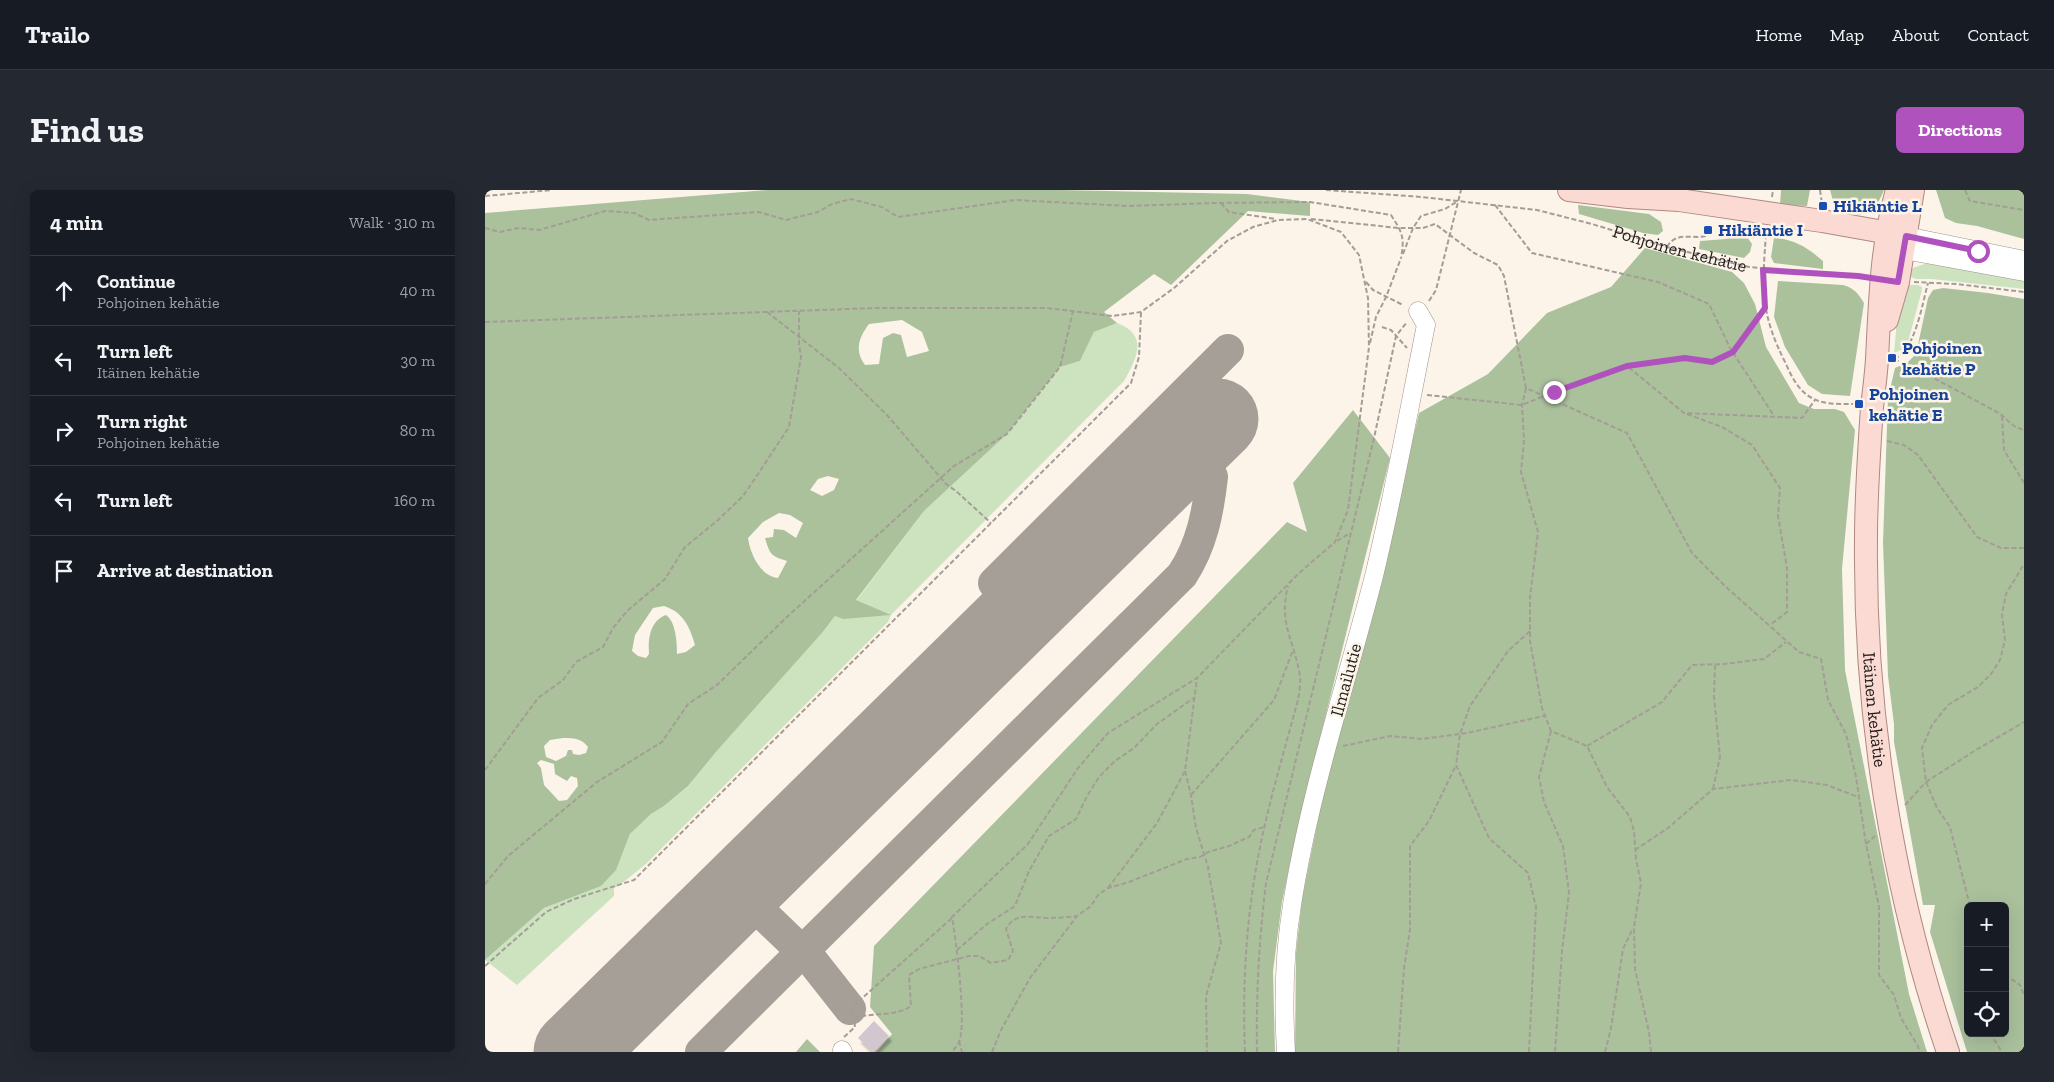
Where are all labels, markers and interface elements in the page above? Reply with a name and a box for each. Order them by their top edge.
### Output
text: Trailo [25,20,90,49]
text: Home [1755,24,1802,46]
text: Map [1830,24,1864,46]
text: About [1892,24,1939,46]
text: Contact [1967,24,2029,46]
button: Directions [1896,107,2024,153]
text: Find us [30,109,144,151]
place label: Hikiäntie L [1833,195,1922,217]
marker: Hikiäntie L [1817,200,1829,212]
text: 4 min [50,210,103,235]
text: Walk · 310 m [349,213,435,232]
place label: Hikiäntie I [1718,219,1803,241]
street label: Pohjoinen kehätie [1610,220,1749,277]
marker: Hikiäntie I [1702,224,1714,236]
route start [1967,240,1990,263]
text: Continue [97,270,175,293]
icon: ahead [50,277,78,305]
text: 40 m [400,281,435,300]
text: Pohjoinen kehätie [97,293,219,312]
place label: Pohjoinen kehätie P [1902,337,1982,380]
text: Turn left [97,340,172,363]
icon: left [50,347,78,375]
text: 30 m [401,351,435,370]
marker: Pohjoinen kehätie P [1886,352,1898,364]
text: Itäinen kehätie [97,363,200,382]
route end [1543,381,1566,404]
place label: Pohjoinen kehätie E [1869,383,1949,426]
marker: Pohjoinen kehätie E [1853,398,1865,410]
text: Turn right [97,410,187,433]
icon: right [50,417,78,445]
text: 80 m [400,421,435,440]
text: Pohjoinen kehätie [97,433,219,452]
icon: left [50,487,78,515]
text: Turn left [97,489,172,512]
text: 160 m [394,491,435,510]
icon: arrive [50,557,78,585]
text: Arrive at destination [97,559,273,582]
street label: Ilmailutie [1326,641,1366,719]
street label: Itäinen kehätie [1858,651,1891,769]
map controls [1964,902,2009,1037]
button: + [1964,902,2009,947]
button: − [1964,947,2009,992]
button: locate [1964,992,2009,1037]

